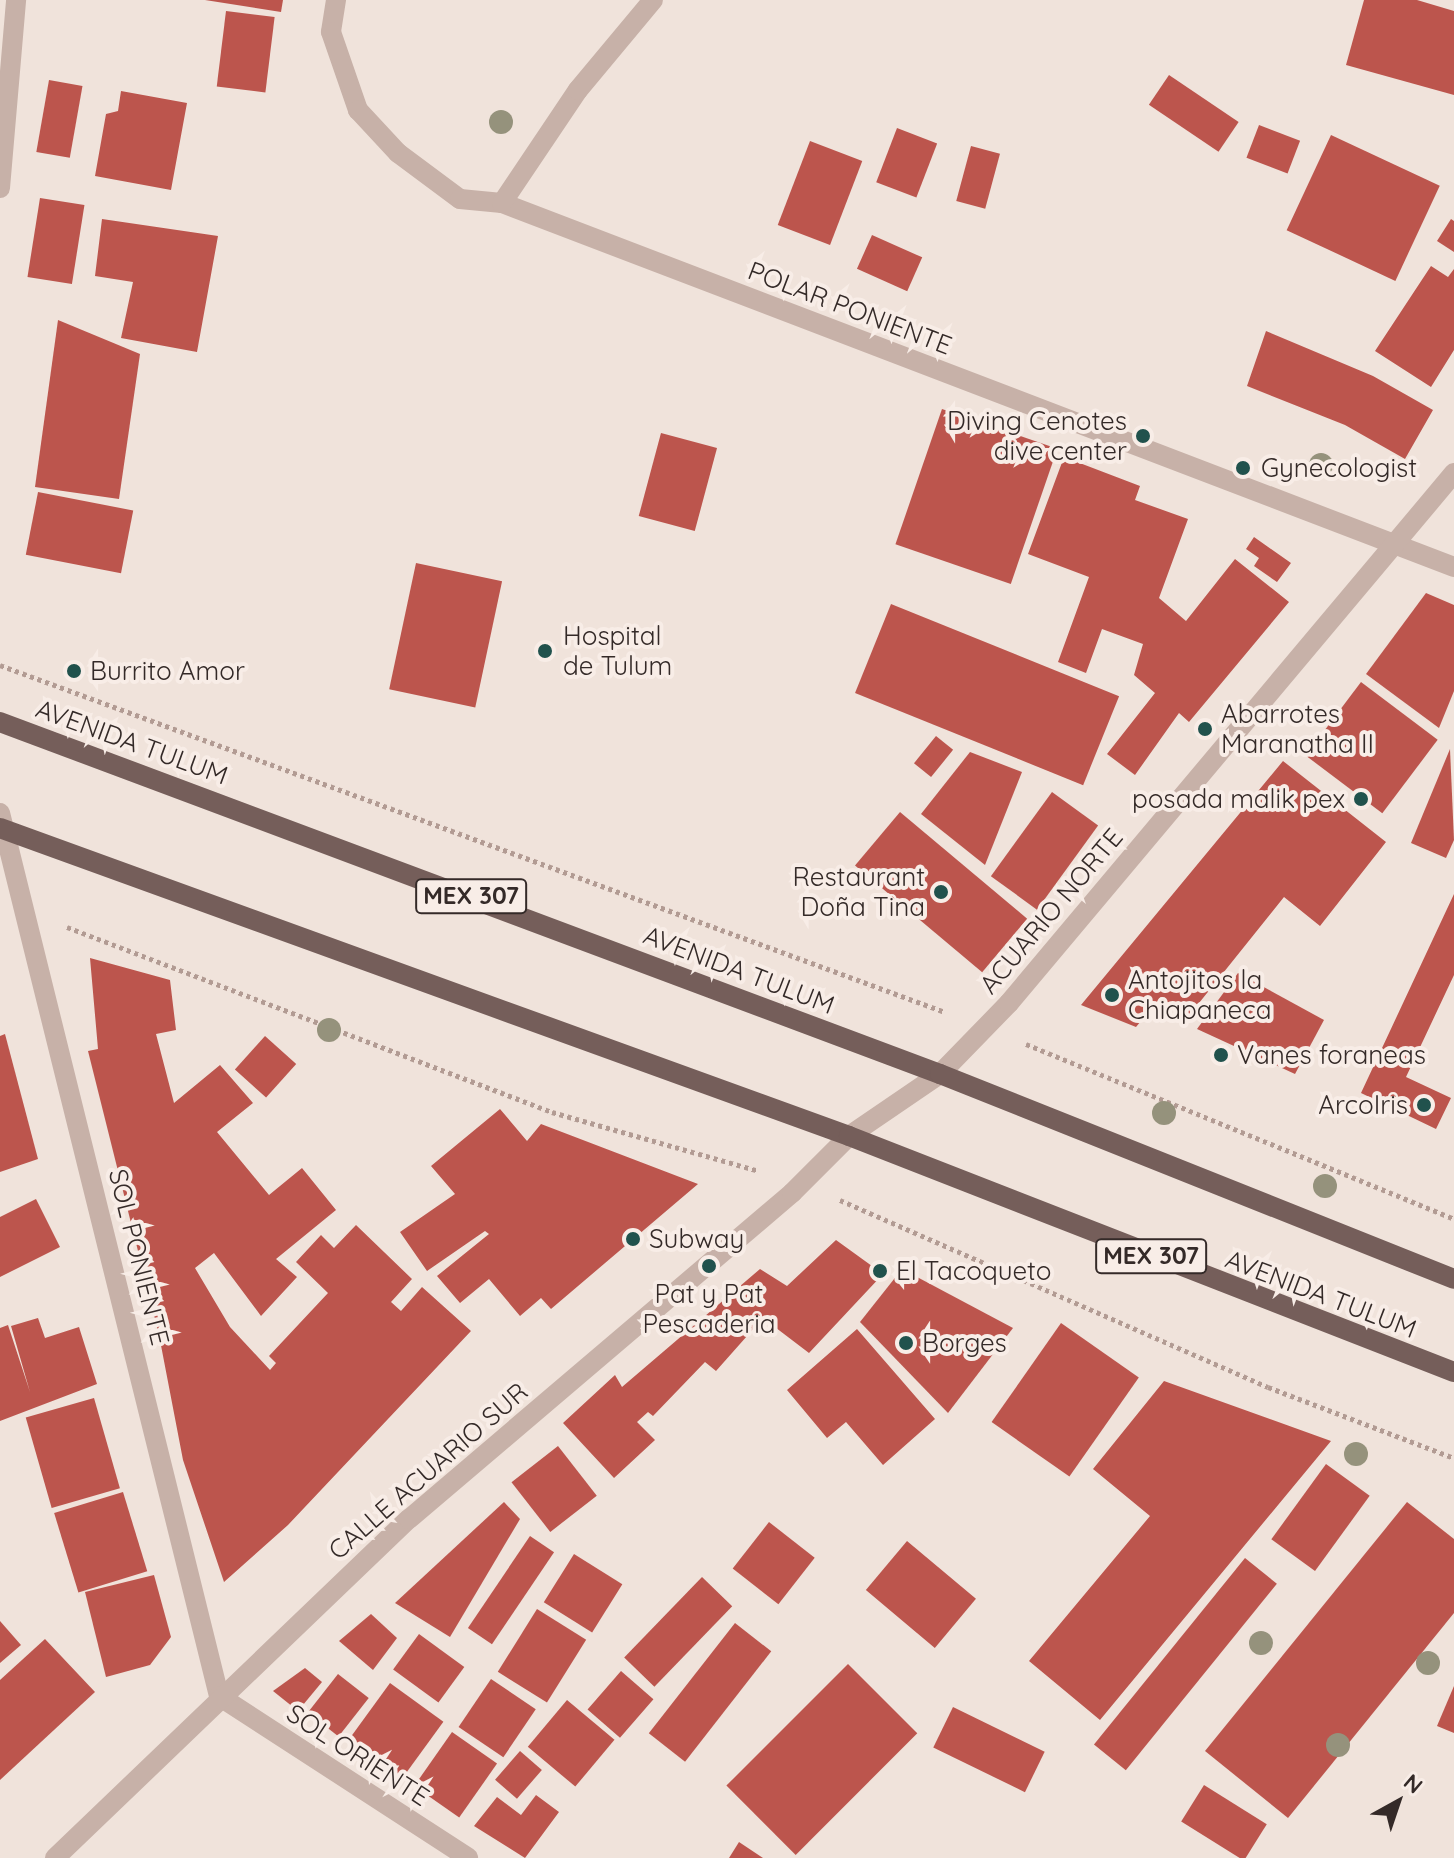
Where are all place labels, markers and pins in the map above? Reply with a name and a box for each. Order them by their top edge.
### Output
place label: Diving Cenotes dive center [947,405,1127,466]
marker: Diving Cenotes dive center [1134,427,1152,445]
place label: Gynecologist [1261,452,1417,484]
marker: Gynecologist [1232,457,1254,479]
place label: Hospital de Tulum [563,620,672,682]
marker: Hospital de Tulum [534,640,556,662]
place label: Burrito Amor [90,655,245,687]
marker: Burrito Amor [65,662,83,680]
place label: Abarrotes Maranatha II [1221,698,1374,760]
marker: Abarrotes Maranatha II [1196,720,1214,738]
place label: posada malik pex [1132,783,1345,815]
marker: posada malik pex [1352,790,1370,808]
place label: Restaurant Doña Tina [792,861,925,922]
marker: Restaurant Doña Tina [932,883,950,901]
place label: Antojitos la Chiapaneca [1128,964,1272,1026]
marker: Antojitos la Chiapaneca [1103,986,1121,1004]
place label: Vanes foraneas [1237,1039,1426,1071]
marker: Vanes foraneas [1212,1046,1230,1064]
place label: ArcoIris [1318,1089,1408,1121]
marker: ArcoIris [1415,1096,1433,1114]
place label: Subway [649,1223,744,1255]
marker: Subway [624,1230,642,1248]
place label: El Tacoqueto [896,1255,1052,1287]
marker: Pat y Pat Pescaderia [700,1257,718,1275]
marker: El Tacoqueto [871,1262,889,1280]
place label: Pat y Pat Pescaderia [642,1278,776,1340]
place label: Borges [922,1327,1007,1359]
marker: Borges [897,1334,915,1352]

